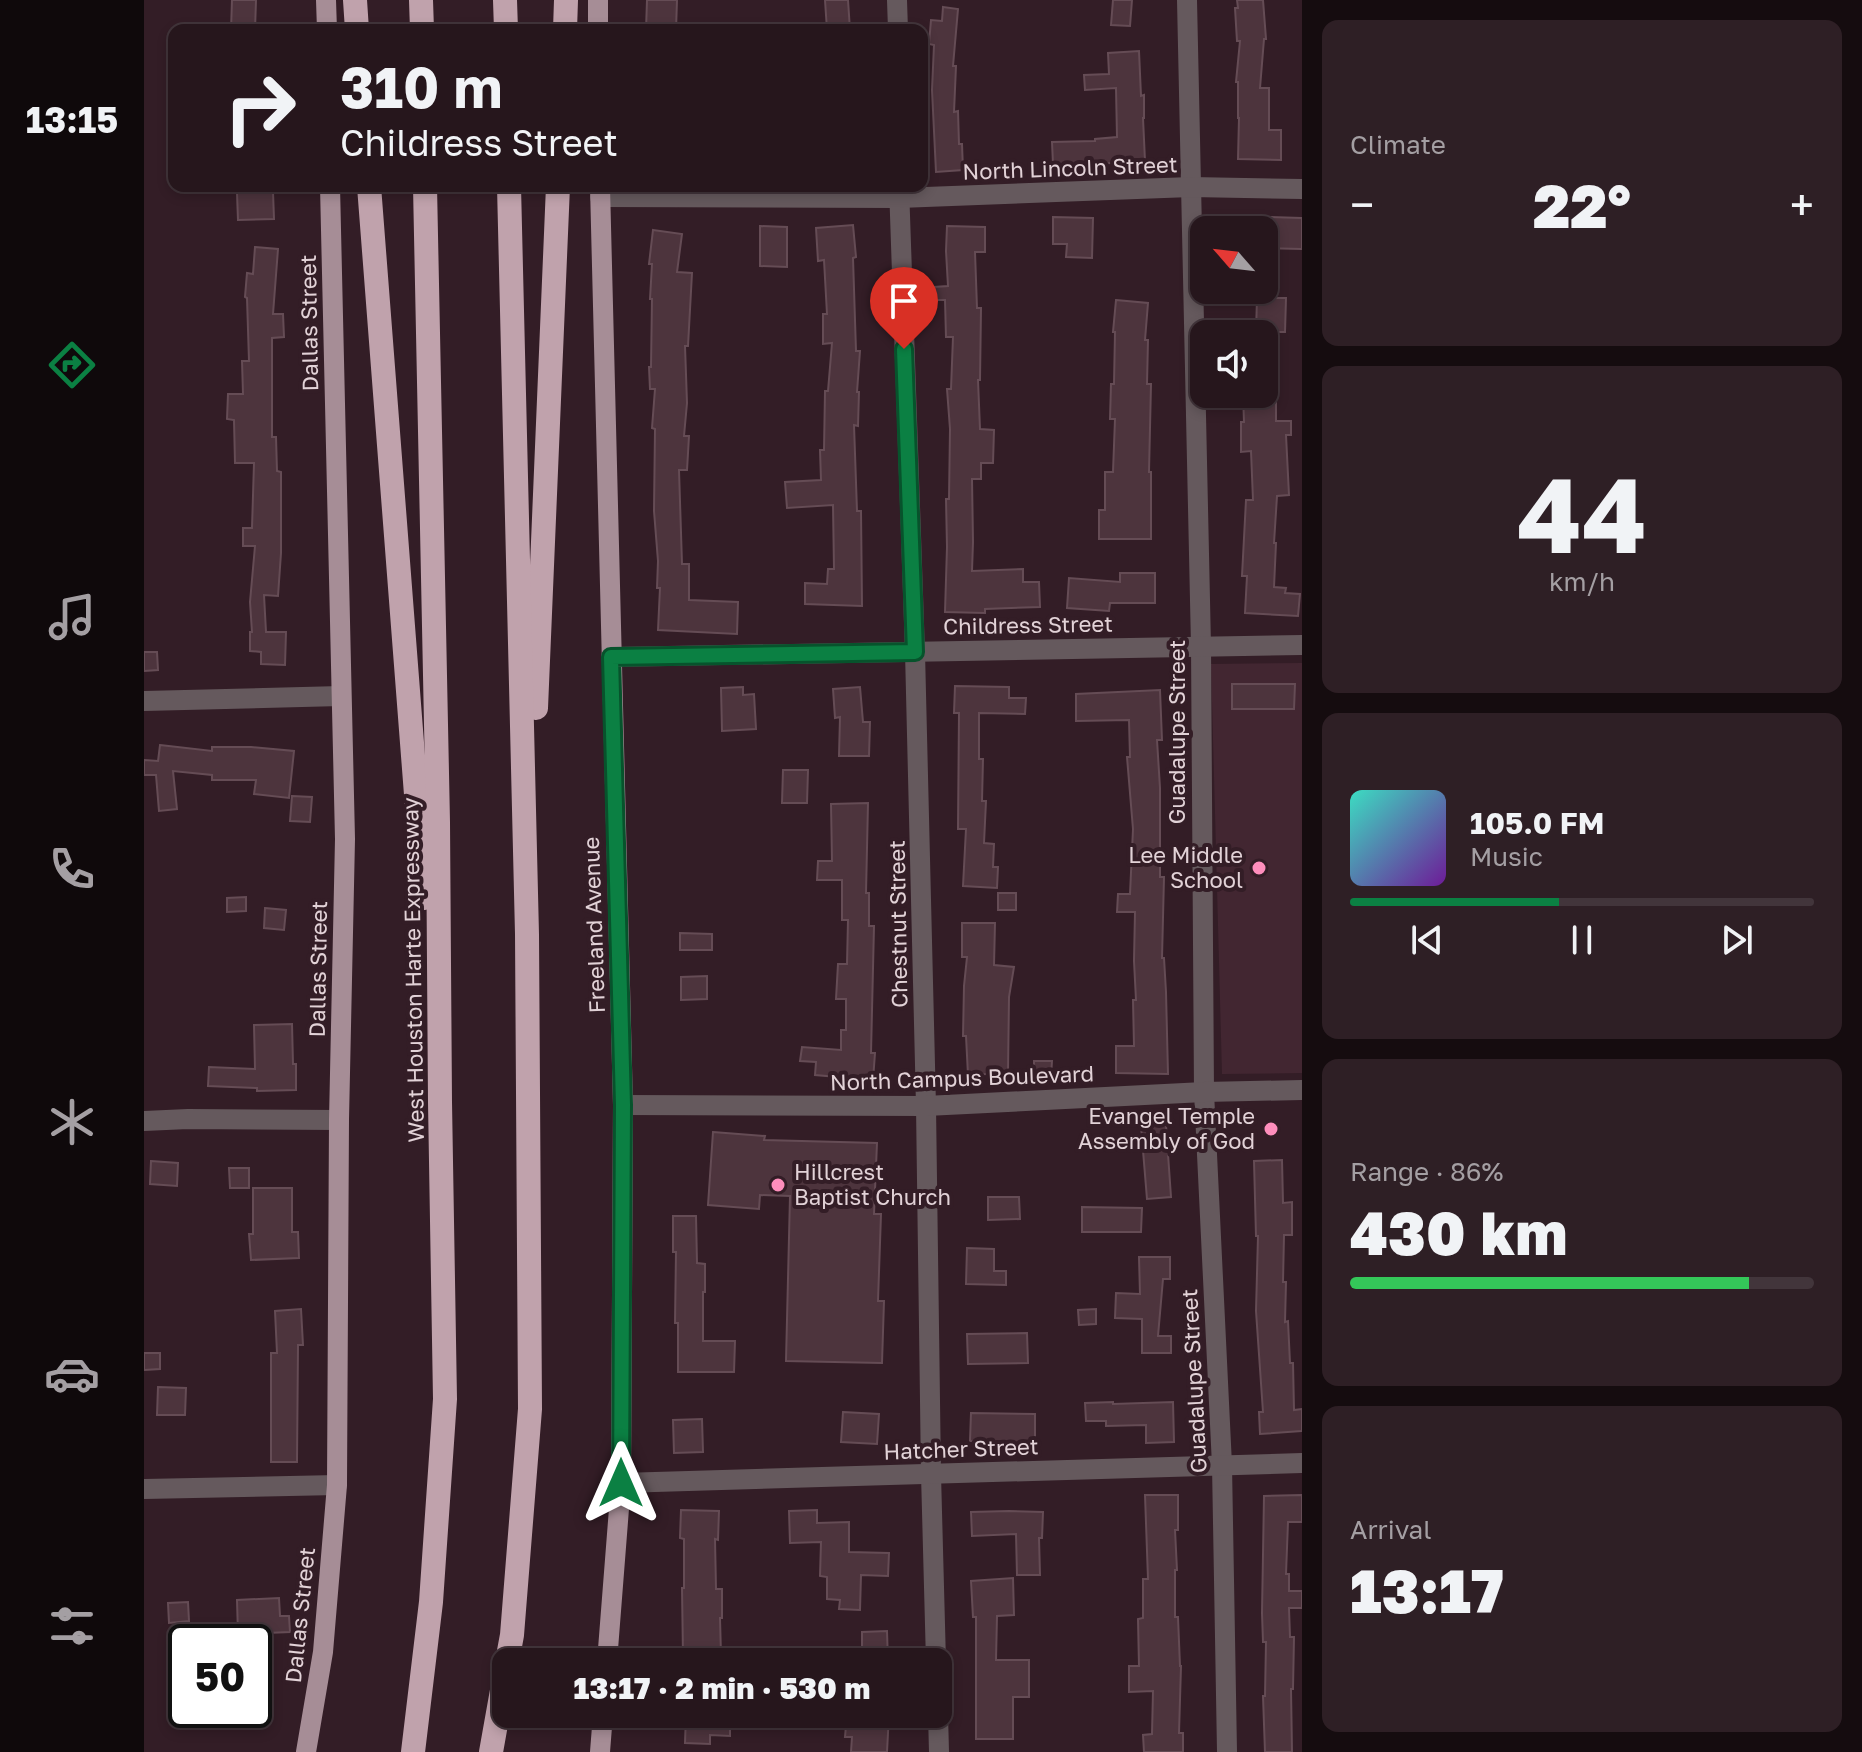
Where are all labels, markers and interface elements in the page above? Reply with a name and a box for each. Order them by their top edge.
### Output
text: 310 m [340,53,502,120]
icon: right [208,56,312,160]
text: 13:15 [26,98,118,141]
text: Childress Street [340,121,618,164]
text: Climate [1350,129,1446,160]
street label: North Lincoln Street [962,150,1178,185]
text: 22° [1533,169,1631,241]
text: − [1350,178,1374,231]
text: + [1790,178,1814,231]
north arrow [1190,216,1278,304]
map controls [1190,216,1278,408]
street label: Dallas Street [294,254,323,392]
pin [870,267,938,349]
icon: arrive [882,279,926,323]
button: sound [1190,320,1278,408]
icon: directions [44,337,100,393]
text: 44 [1517,451,1647,576]
text: km/h [1549,566,1615,597]
icon: music [44,589,100,645]
street label: Childress Street [943,610,1113,639]
street label: Guadalupe Street [1163,640,1190,824]
street label: West Houston Harte Expressway [396,797,429,1143]
text: 105.0 FM [1470,805,1604,841]
street label: Freeland Avenue [577,836,610,1014]
street label: Chestnut Street [883,840,912,1008]
icon: phone [44,841,100,897]
place label: Lee Middle School [1128,841,1243,893]
text: Music [1470,841,1543,872]
marker: Lee Middle School [1250,859,1268,877]
street label: Dallas Street [303,900,332,1038]
icon: previous [1405,918,1449,962]
icon: pause [1560,918,1604,962]
icon: next [1715,918,1759,962]
street label: North Campus Boulevard [830,1059,1094,1096]
icon: climate [44,1094,100,1150]
place label: Evangel Temple Assembly of God [1078,1102,1255,1154]
marker: Evangel Temple Assembly of God [1262,1120,1280,1138]
text: Range · 86% [1350,1156,1503,1187]
place label: Hillcrest Baptist Church [794,1158,951,1210]
marker: Hillcrest Baptist Church [769,1176,787,1194]
text: 430 km [1350,1196,1567,1268]
street label: Guadalupe Street [1175,1288,1212,1474]
icon: car [44,1346,100,1402]
street label: Hatcher Street [883,1432,1039,1465]
position arrow [579,1441,663,1525]
text: Arrival [1350,1514,1431,1545]
street label: Dallas Street [279,1546,320,1684]
text: 13:17 [1350,1554,1504,1626]
icon: filters [44,1598,100,1654]
speed limit sign: 50 [168,1624,272,1728]
text: 13:17 · 2 min · 530 m [574,1670,870,1706]

